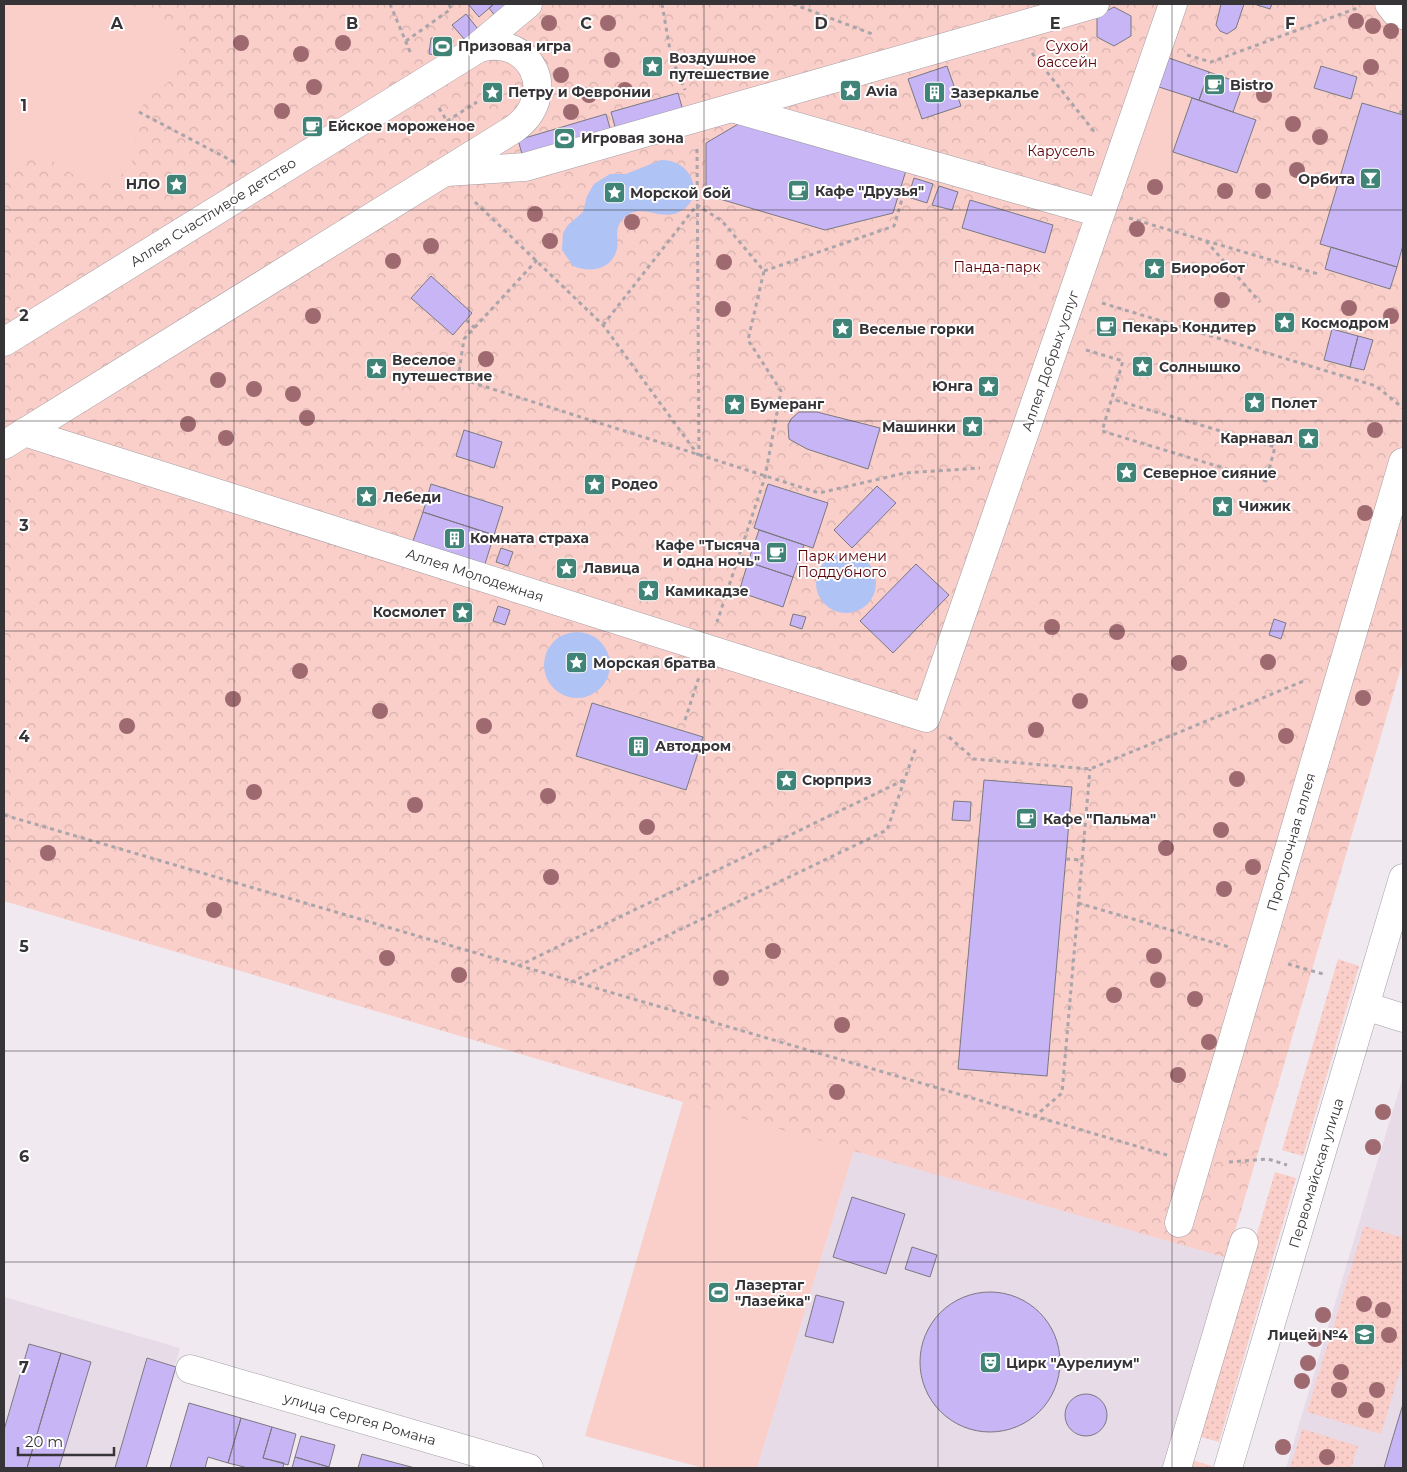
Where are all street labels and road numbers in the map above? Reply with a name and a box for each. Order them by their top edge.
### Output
street label: Аллея Счастливое детство [127,153,300,271]
street label: Аллея Добрых услуг [1017,288,1083,434]
street label: Аллея Молодежная [404,544,546,606]
street label: Прогулочная аллея [1263,771,1319,913]
street label: Первомайская улица [1285,1096,1347,1250]
street label: улица Сергея Романа [281,1388,438,1449]

